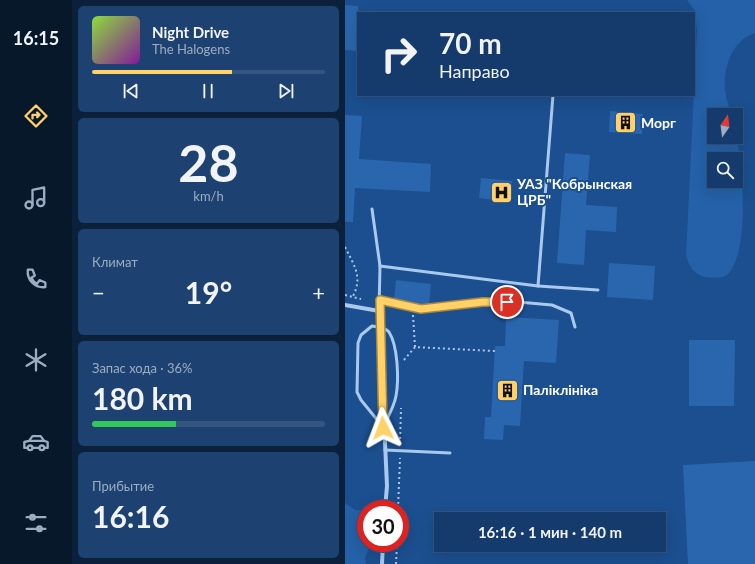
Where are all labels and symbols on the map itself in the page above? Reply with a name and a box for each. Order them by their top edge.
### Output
north arrow [707,108,743,144]
building icon: Морг [613,110,639,136]
place label: Морг [641,114,676,131]
place label: УАЗ "Кобрынская ЦРБ" [516,175,632,208]
hospital icon: УАЗ "Кобрынская ЦРБ" [489,179,515,205]
pin [490,285,524,319]
building icon: Паліклініка [494,377,520,403]
place label: Паліклініка [523,381,598,398]
position arrow [362,407,404,449]
speed limit sign: 30 [357,500,409,552]

